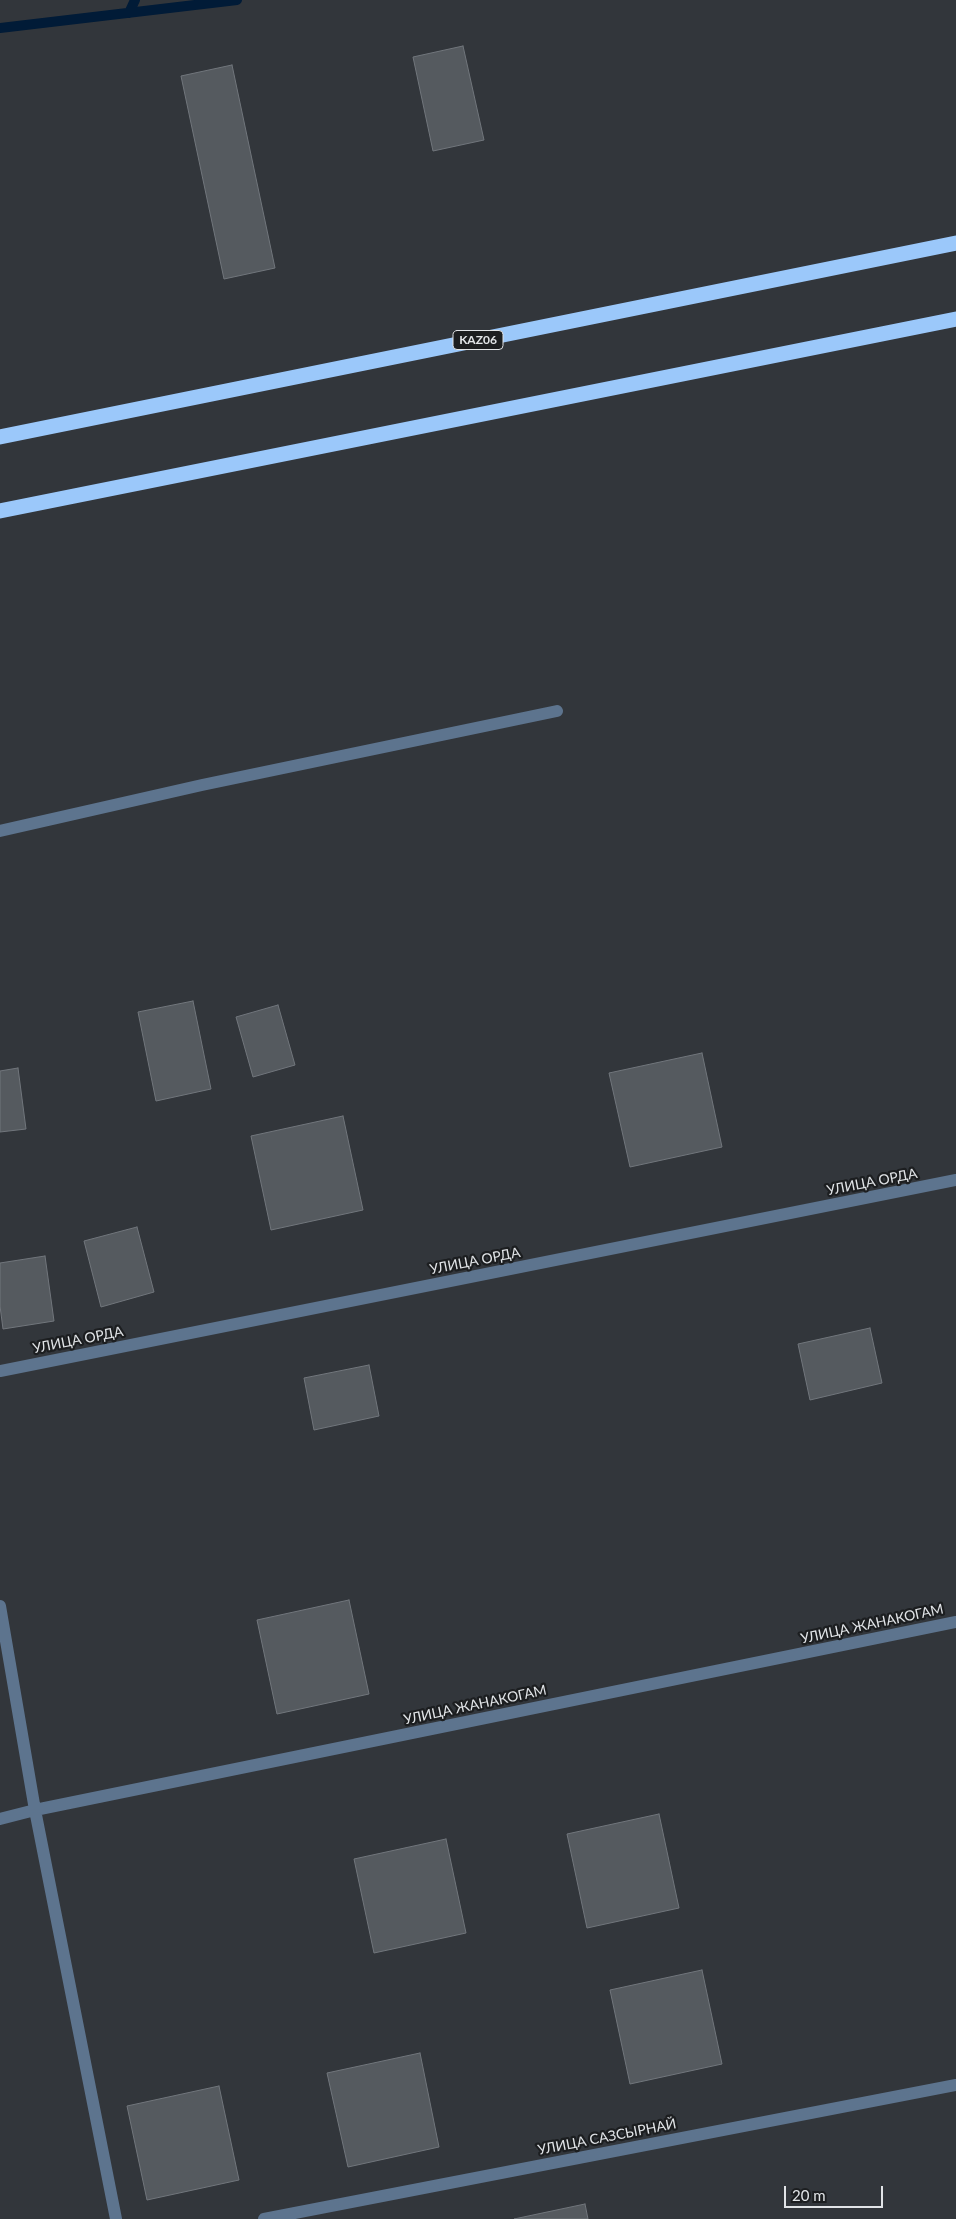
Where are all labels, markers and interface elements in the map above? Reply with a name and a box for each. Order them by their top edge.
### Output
road number: KАZ06 [453,330,503,350]
street label: УЛИЦА ОРДА [825,1165,919,1199]
street label: УЛИЦА ОРДА [428,1244,522,1278]
street label: УЛИЦА ОРДА [31,1323,125,1357]
street label: УЛИЦА ЖАНАКОГАМ [799,1601,945,1647]
street label: УЛИЦА ЖАНАКОГАМ [402,1682,548,1728]
street label: УЛИЦА САЗСЫРНАЙ [536,2115,678,2159]
scale bar [786,2176,885,2208]
text: 20 m [792,2186,826,2204]

